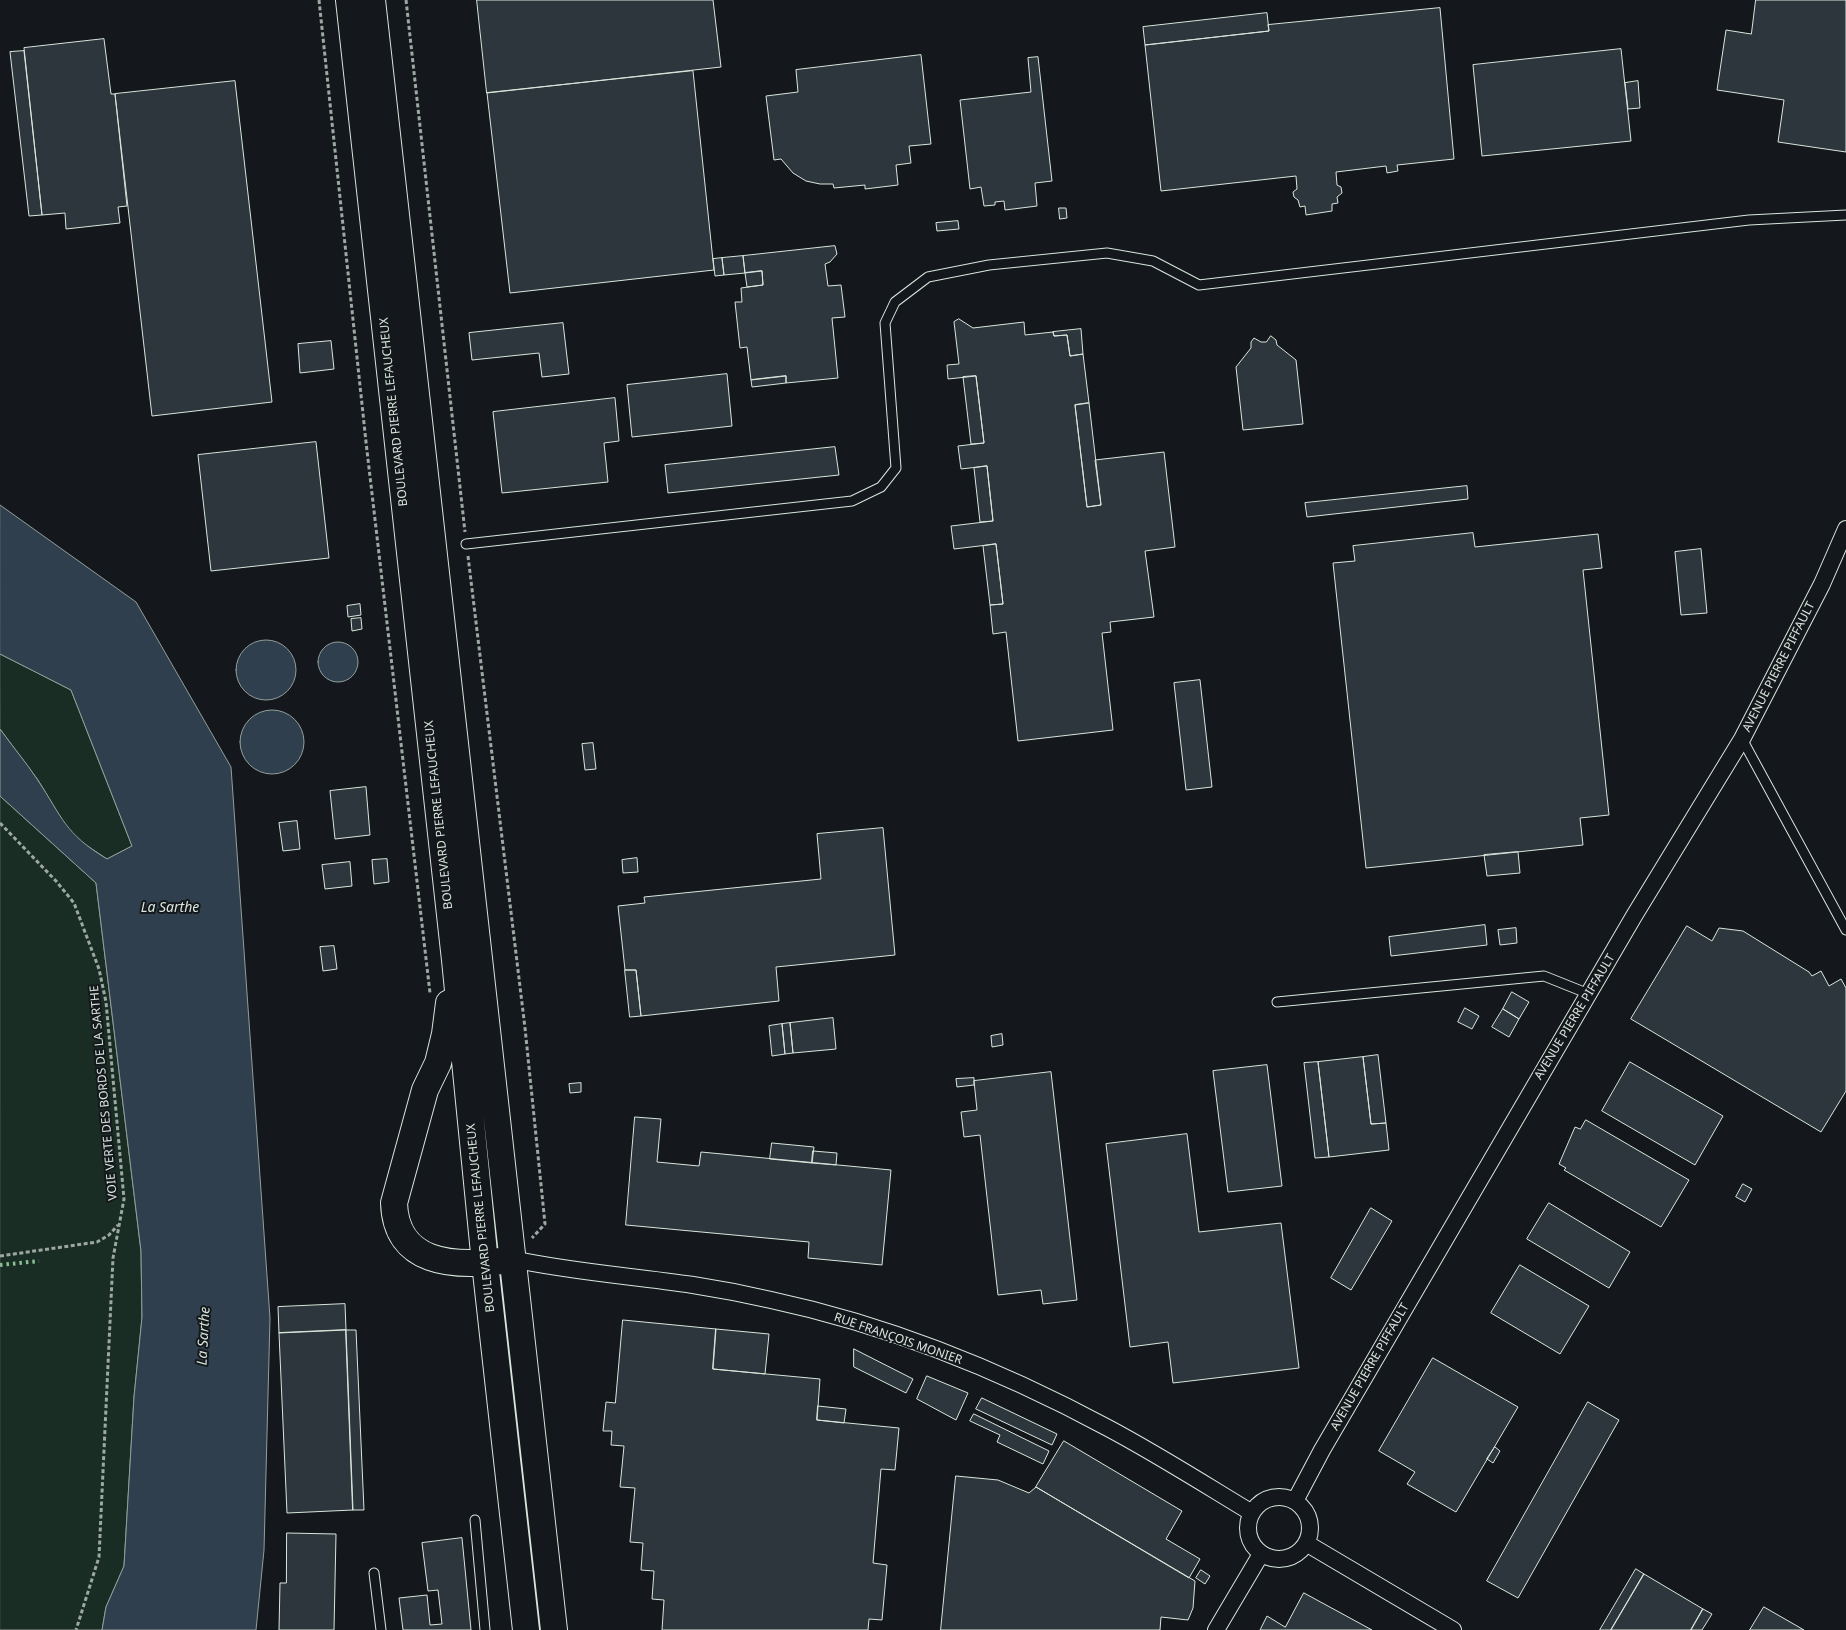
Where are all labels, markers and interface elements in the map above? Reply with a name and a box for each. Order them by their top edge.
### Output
street label: BOULEVARD PIERRE LEFAUCHEUX [377,317,411,507]
street label: AVENUE PIERRE PIFFAULT [1740,600,1818,734]
street label: BOULEVARD PIERRE LEFAUCHEUX [422,720,456,910]
water label: La Sarthe [141,900,199,916]
street label: AVENUE PIERRE PIFFAULT [1532,952,1618,1082]
street label: VOIE VERTE DES BORDS DE LA SARTHE [87,985,121,1201]
street label: BOULEVARD PIERRE LEFAUCHEUX [464,1123,498,1313]
street label: AVENUE PIERRE PIFFAULT [1328,1301,1412,1433]
water label: La Sarthe [194,1306,214,1366]
street label: RUE FRANÇOIS MONIER [832,1310,964,1368]

